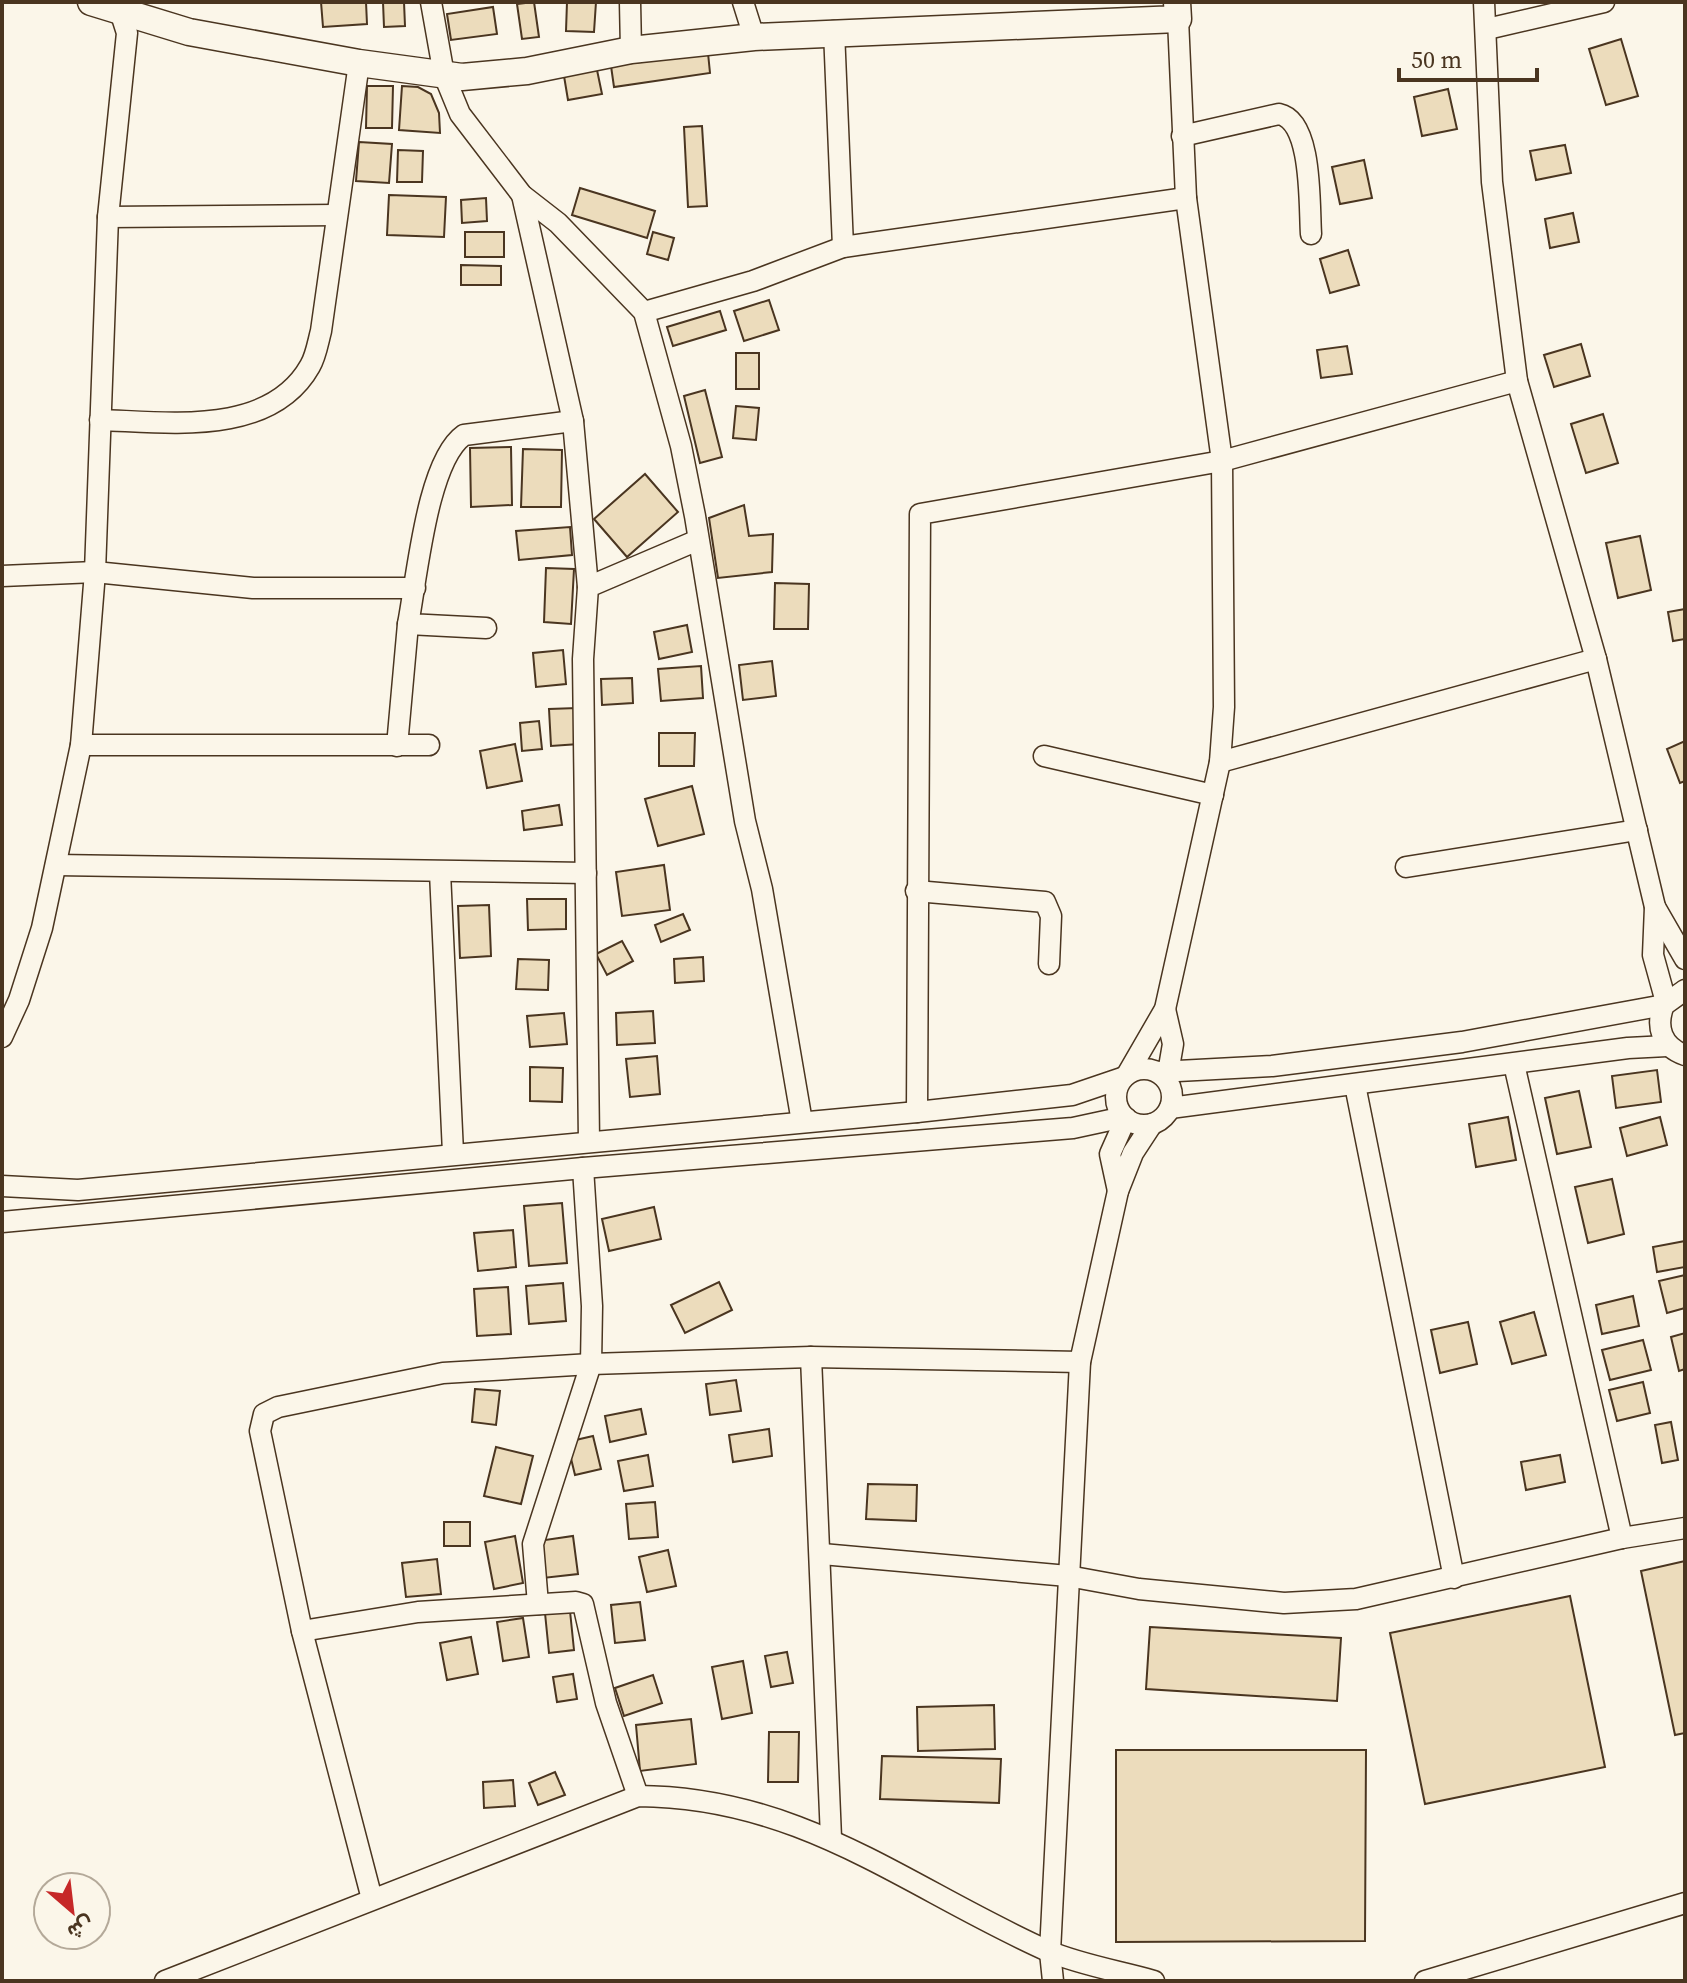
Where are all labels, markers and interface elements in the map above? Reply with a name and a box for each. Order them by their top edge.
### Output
scale bar [1399,32,1537,82]
text: 50 m [1411,43,1462,76]
north arrow [32,1871,112,1951]
text: ش [63,1909,100,1948]

